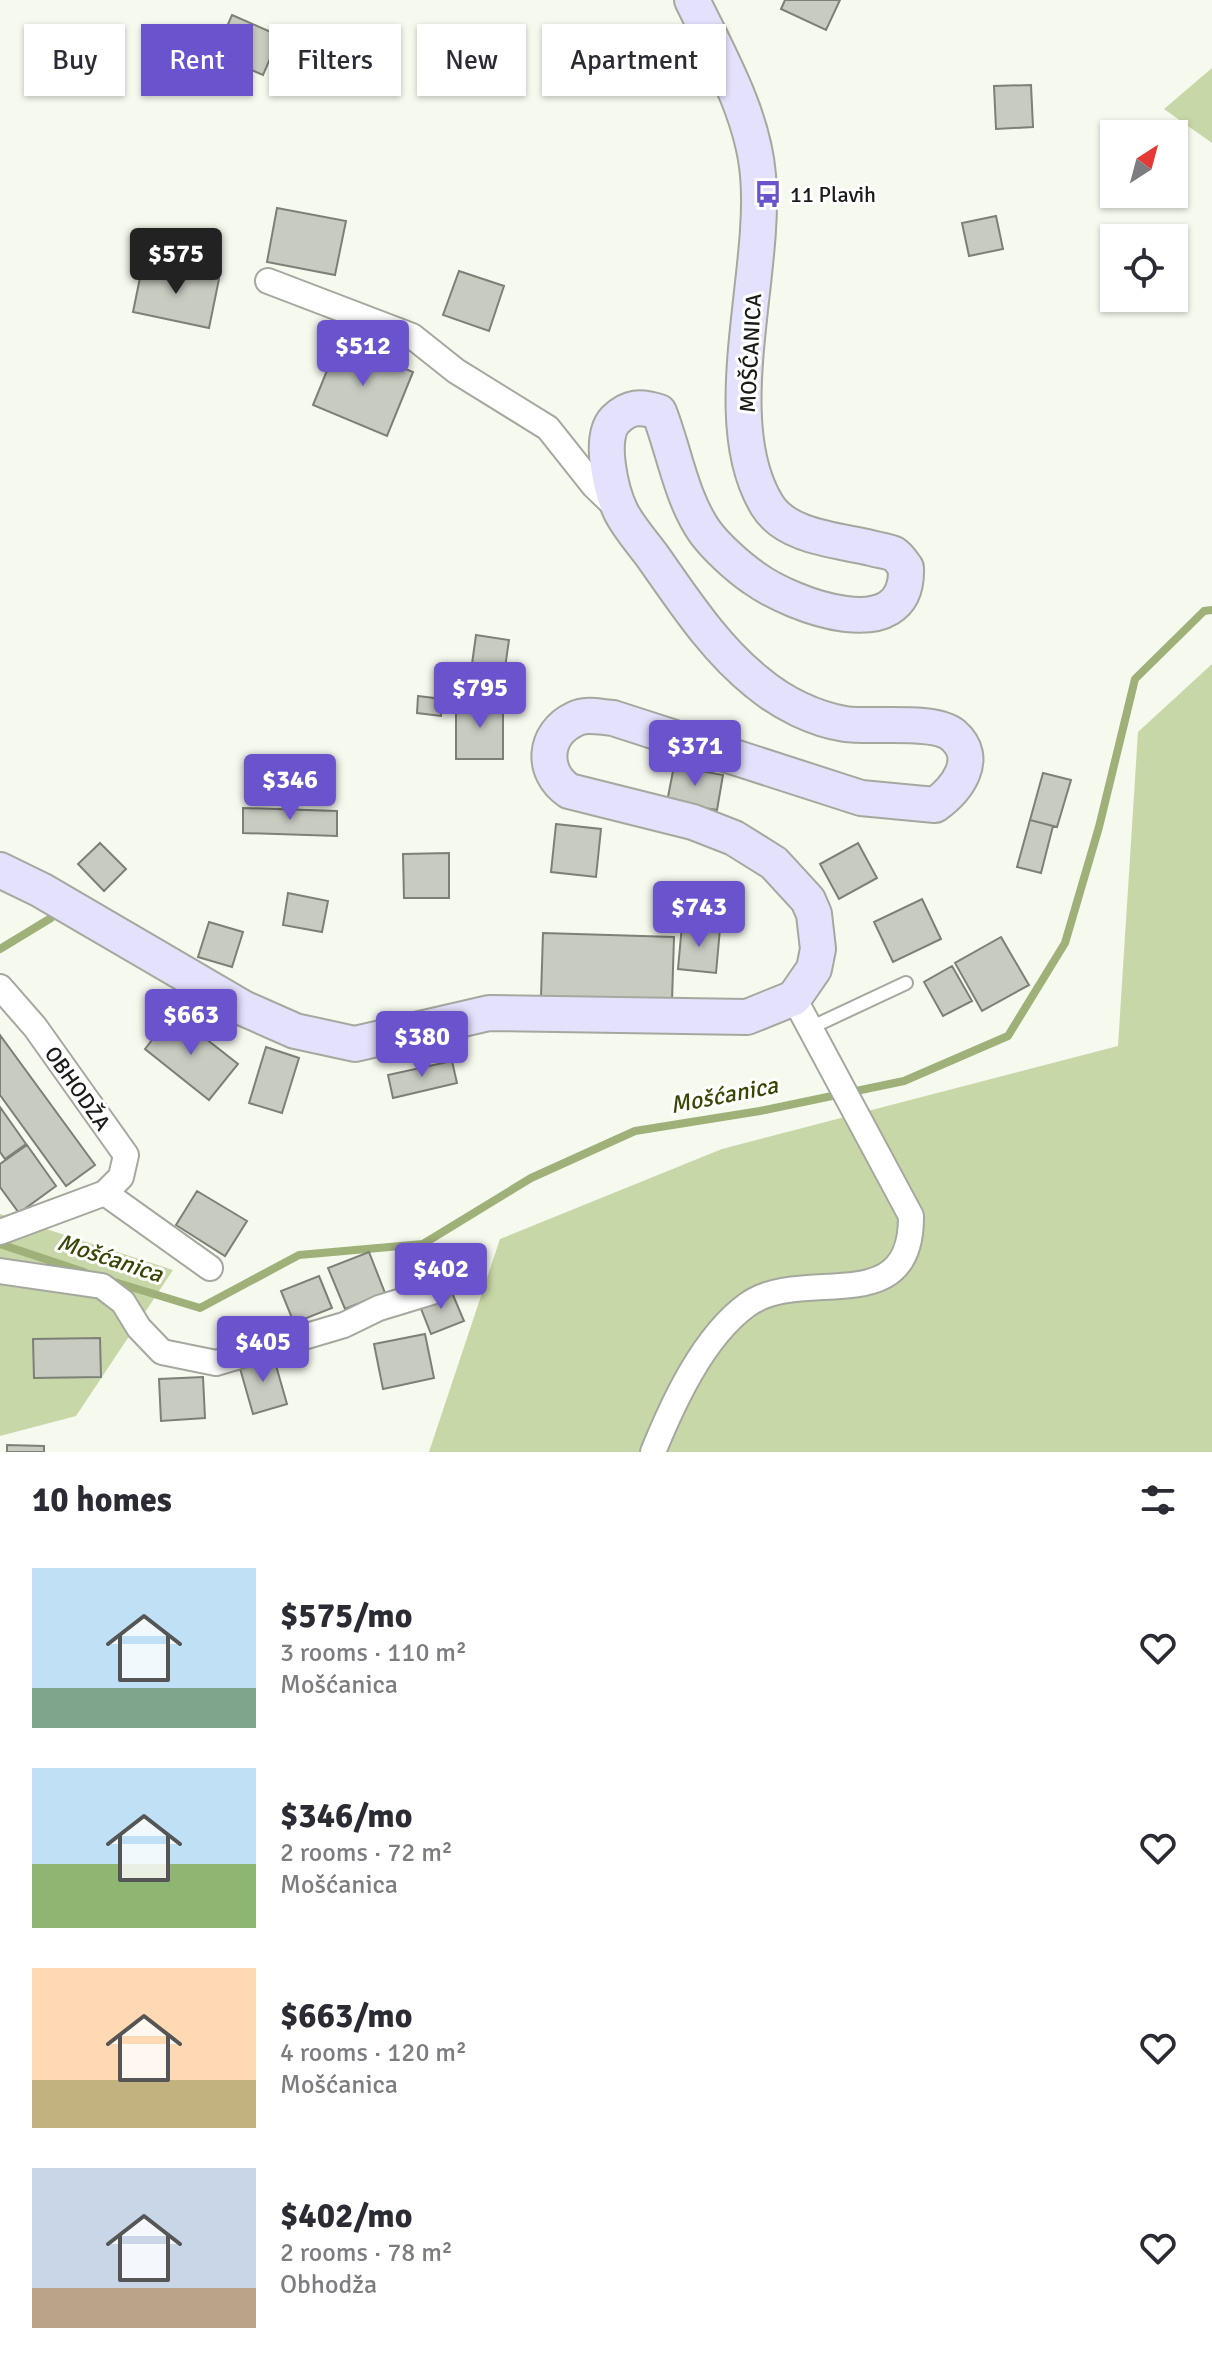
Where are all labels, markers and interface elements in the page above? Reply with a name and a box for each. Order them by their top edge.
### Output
chip: Buy [24,24,125,96]
chip: Rent [141,24,253,96]
chip: Filters [269,24,401,96]
chip: New [417,24,526,96]
chip: Apartment [542,24,726,96]
north arrow [1100,120,1188,208]
map controls [1100,120,1188,312]
bus stop icon: 11 Plavih [753,179,783,209]
place label: 11 Plavih [790,181,876,208]
button: locate [1100,224,1188,312]
pin: $575 [129,228,223,296]
text: $575 [148,238,204,270]
street label: MOŠĆANICA [734,292,767,413]
pin: $512 [316,320,410,388]
text: $512 [335,330,391,362]
pin: $795 [433,662,527,730]
text: $795 [452,672,508,704]
pin: $371 [648,720,742,788]
text: $371 [667,730,723,762]
pin: $346 [243,754,337,822]
text: $346 [262,764,318,796]
pin: $743 [652,881,746,949]
text: $743 [671,891,727,923]
pin: $663 [144,989,238,1057]
text: $663 [163,999,219,1031]
pin: $380 [375,1011,469,1079]
text: $380 [394,1021,450,1053]
street label: OBHODŽA [39,1041,117,1136]
water label: Mošćanica [668,1070,781,1120]
water label: Mošćanica [54,1227,167,1289]
pin: $402 [394,1243,488,1311]
text: $402 [413,1253,469,1285]
pin: $405 [216,1316,310,1384]
text: $405 [235,1326,291,1358]
icon: filters [1136,1478,1180,1522]
text: 10 homes [32,1479,172,1521]
text: $575/mo [280,1595,413,1637]
icon: home [96,1600,192,1696]
icon: heart [1136,1626,1180,1670]
text: 3 rooms · 110 m² [280,1637,467,1669]
text: Mošćanica [280,1669,398,1701]
text: $346/mo [280,1795,413,1837]
icon: home [96,1800,192,1896]
icon: heart [1136,1826,1180,1870]
text: 2 rooms · 72 m² [280,1837,453,1869]
text: Mošćanica [280,1869,398,1901]
text: $663/mo [280,1995,413,2037]
icon: home [96,2000,192,2096]
icon: heart [1136,2026,1180,2070]
text: 4 rooms · 120 m² [280,2037,467,2069]
text: Mošćanica [280,2069,398,2101]
text: $402/mo [280,2195,413,2237]
icon: home [96,2200,192,2296]
icon: heart [1136,2226,1180,2270]
text: 2 rooms · 78 m² [280,2237,453,2269]
text: Obhodža [280,2269,377,2301]

